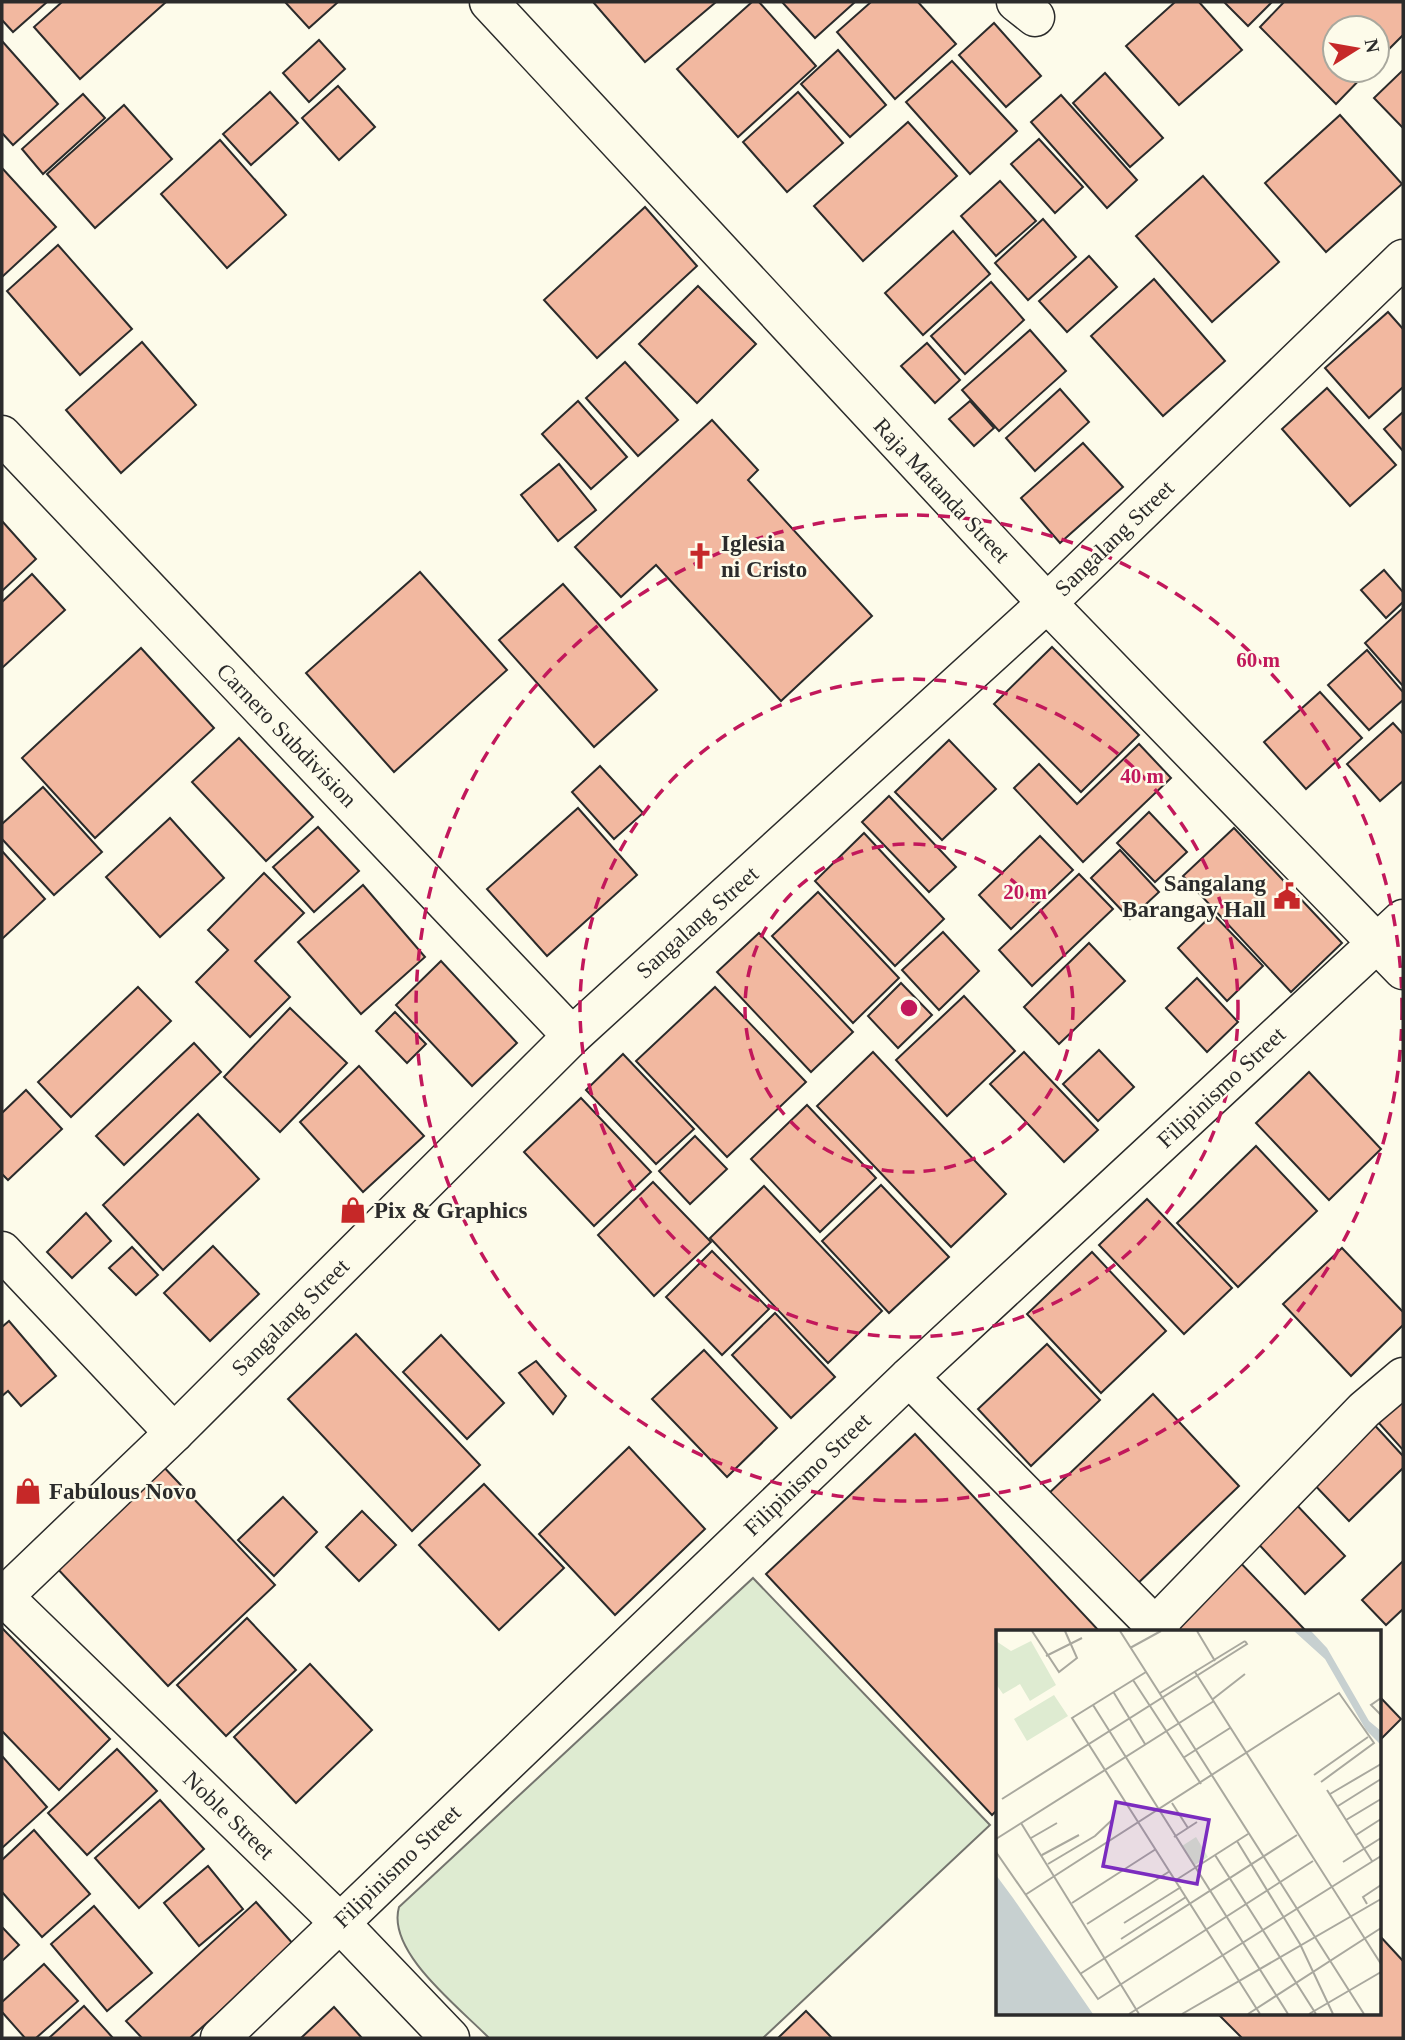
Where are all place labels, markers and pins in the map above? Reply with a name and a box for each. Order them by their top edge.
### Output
place label: Iglesia ni Cristo [721,531,807,582]
church icon: Iglesia ni Cristo [685,541,715,571]
place label: Sangalang Barangay Hall [1122,871,1266,922]
public building icon: Sangalang Barangay Hall [1272,881,1302,911]
centre of rings [897,996,921,1020]
shop icon: Pix & Graphics [338,1195,368,1225]
place label: Pix & Graphics [374,1198,527,1223]
shop icon: Fabulous Novo [13,1476,43,1506]
place label: Fabulous Novo [49,1479,197,1504]

